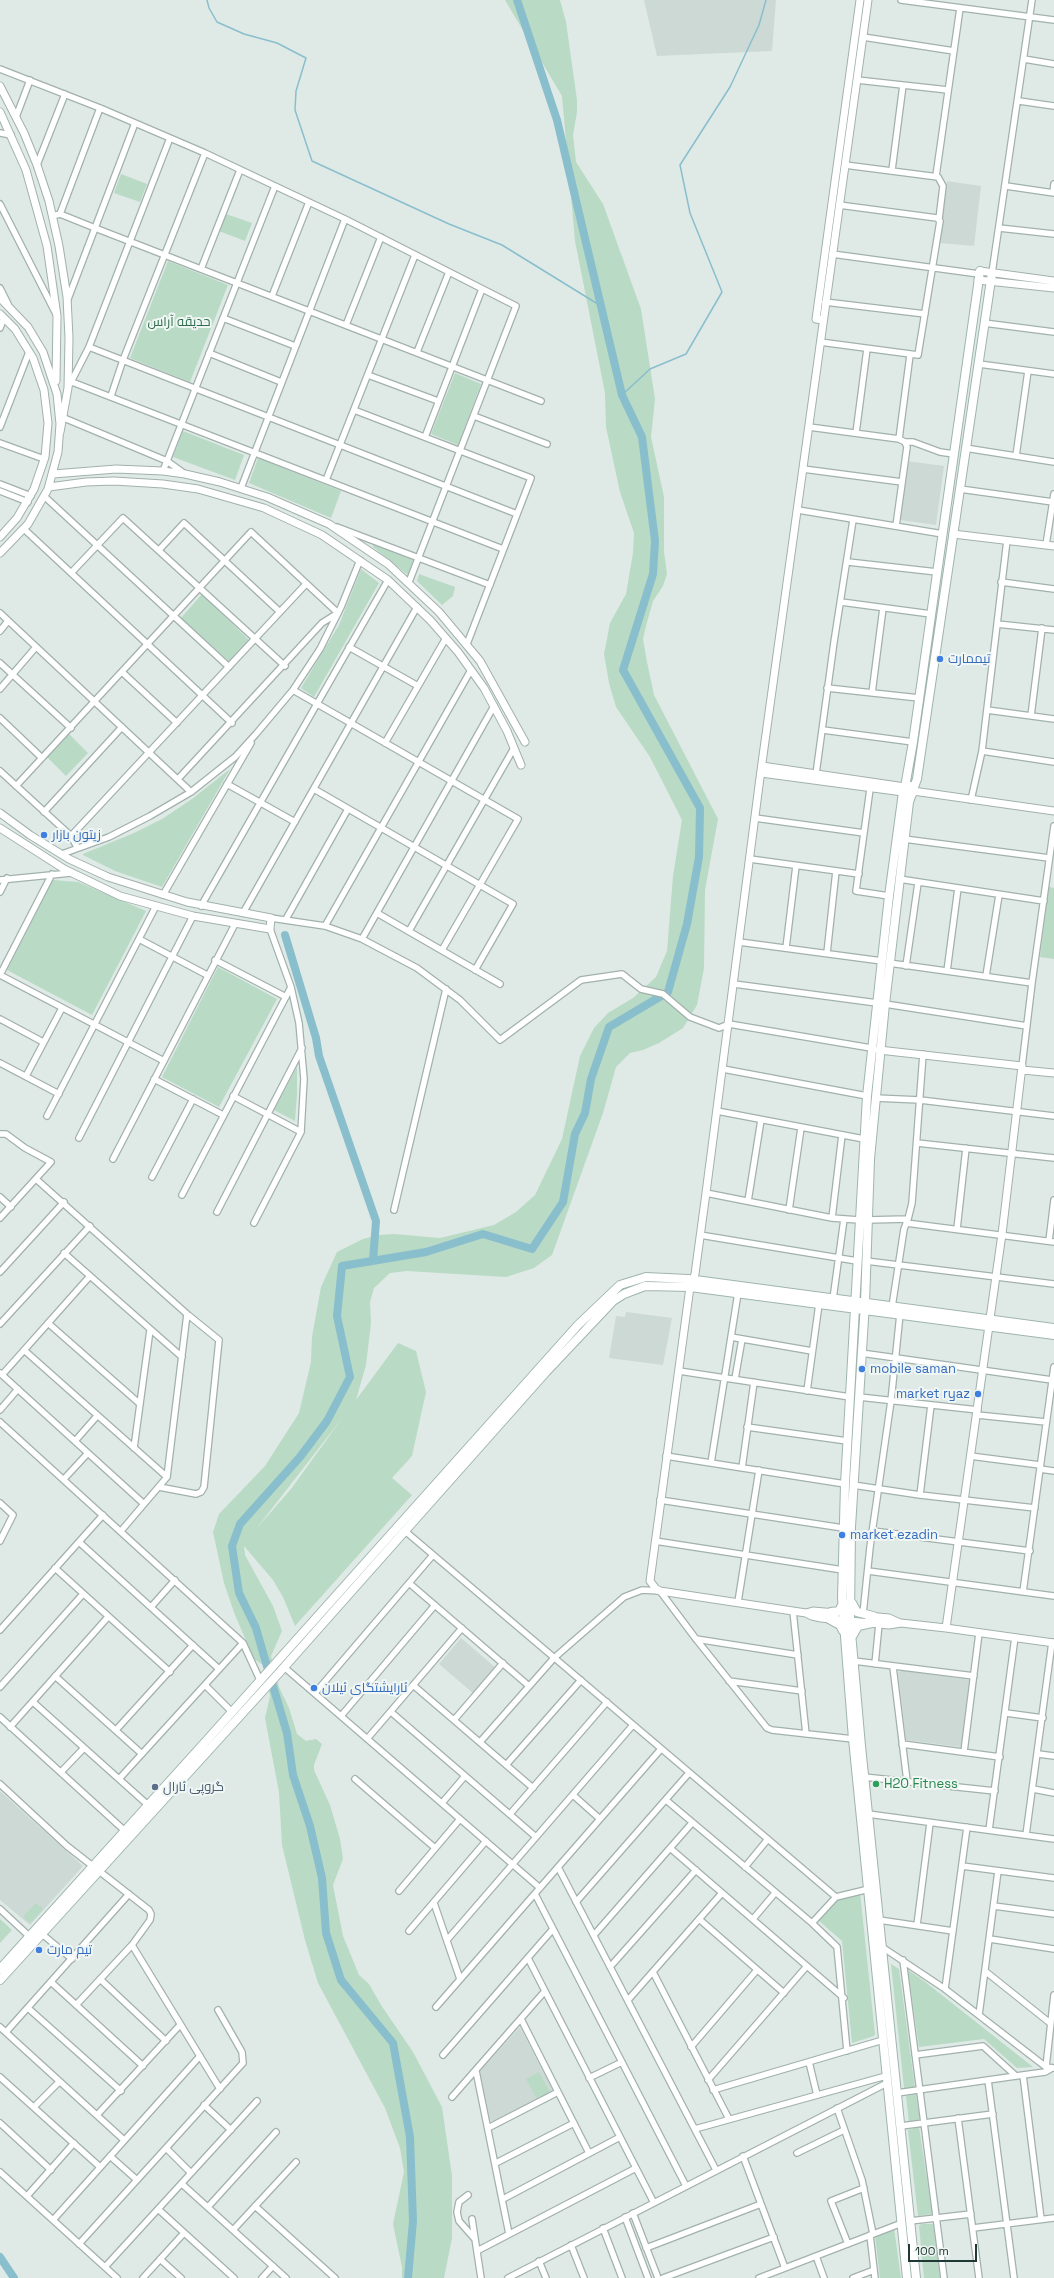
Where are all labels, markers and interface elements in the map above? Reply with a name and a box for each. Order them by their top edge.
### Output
park label: حديقه آراس [148,314,210,330]
place label: تیممارت [948,651,990,667]
marker: تیممارت [935,654,945,664]
place label: زيتون بازار [52,827,101,843]
marker: زيتون بازار [39,830,49,840]
place label: mobile saman [870,1361,956,1377]
marker: mobile saman [857,1364,867,1374]
place label: market ryaz [896,1386,970,1402]
marker: market ryaz [973,1389,983,1399]
place label: market ezadin [850,1527,938,1543]
marker: market ezadin [837,1530,847,1540]
place label: ئارایشتگای ئیلان [322,1680,407,1696]
marker: ئارایشتگای ئیلان [309,1683,319,1693]
place label: H2O Fitness [884,1776,958,1792]
place label: گروپی ئارال [163,1779,224,1795]
marker: H2O Fitness [871,1779,881,1789]
marker: گروپی ئارال [150,1782,160,1792]
place label: تیم مارت [47,1942,92,1958]
marker: تیم مارت [34,1945,44,1955]
scale bar [910,2236,979,2262]
text: 100 m [915,2243,949,2259]

